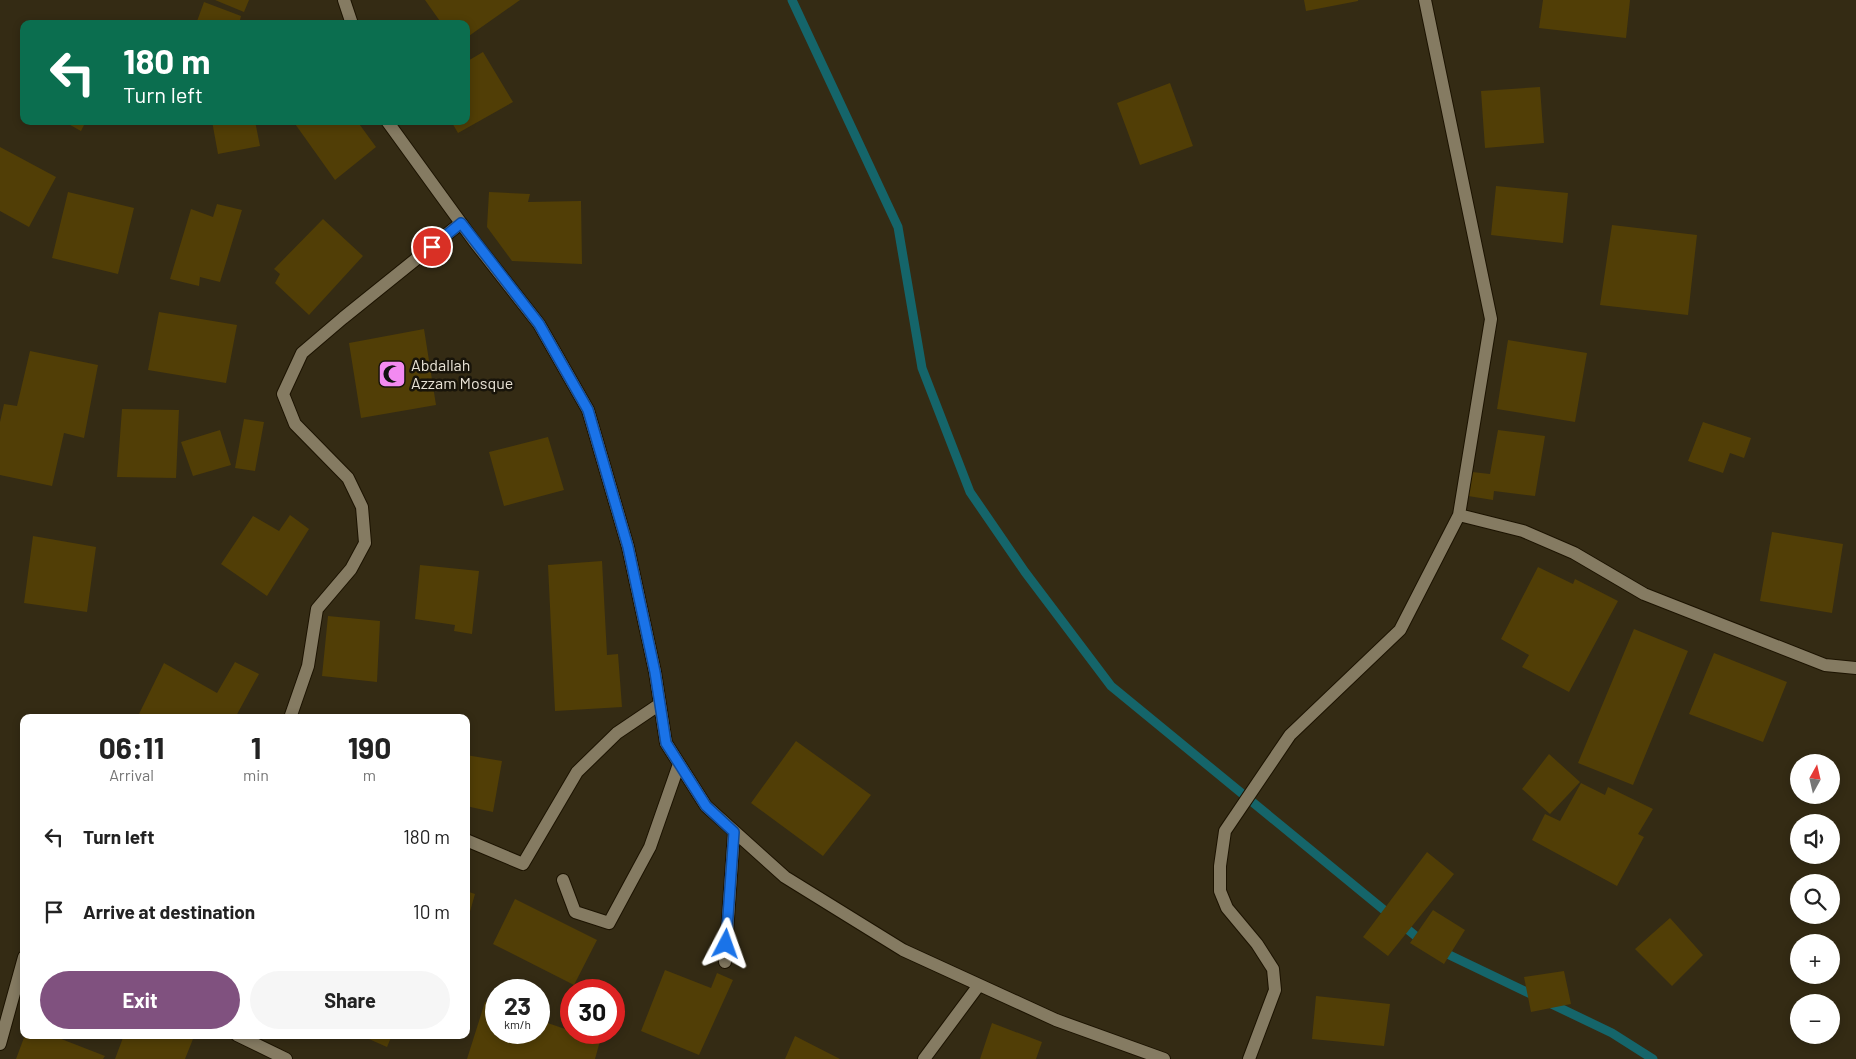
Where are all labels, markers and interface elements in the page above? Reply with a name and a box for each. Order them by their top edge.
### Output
text: 180 m [123,39,211,81]
icon: left [40,40,105,105]
text: Turn left [123,81,203,107]
pin [411,226,453,268]
icon: arrive [418,233,446,261]
place label: Abdallah Azzam Mosque [411,355,513,392]
mosque icon: Abdallah Azzam Mosque [377,359,407,389]
text: 06:11 [99,729,164,765]
text: 1 [251,729,261,765]
text: 190 [348,729,391,765]
north arrow [1790,754,1840,804]
map controls [1790,754,1840,1044]
text: Arrival [109,765,154,784]
text: min [243,765,269,784]
text: m [363,765,376,784]
button: sound [1790,814,1840,864]
icon: left [40,823,68,851]
text: Turn left [83,825,154,848]
text: 180 m [403,825,450,848]
button: search [1790,874,1840,924]
icon: arrive [40,898,68,926]
text: Arrive at destination [83,900,255,923]
text: 10 m [413,900,450,923]
position arrow [699,917,751,969]
button: + [1790,934,1840,984]
button: Exit [40,971,240,1029]
button: Share [250,971,450,1029]
speed limit sign: 30 [560,979,625,1044]
text: 23 [504,990,531,1020]
button: − [1790,994,1840,1044]
text: km/h [504,1017,531,1031]

